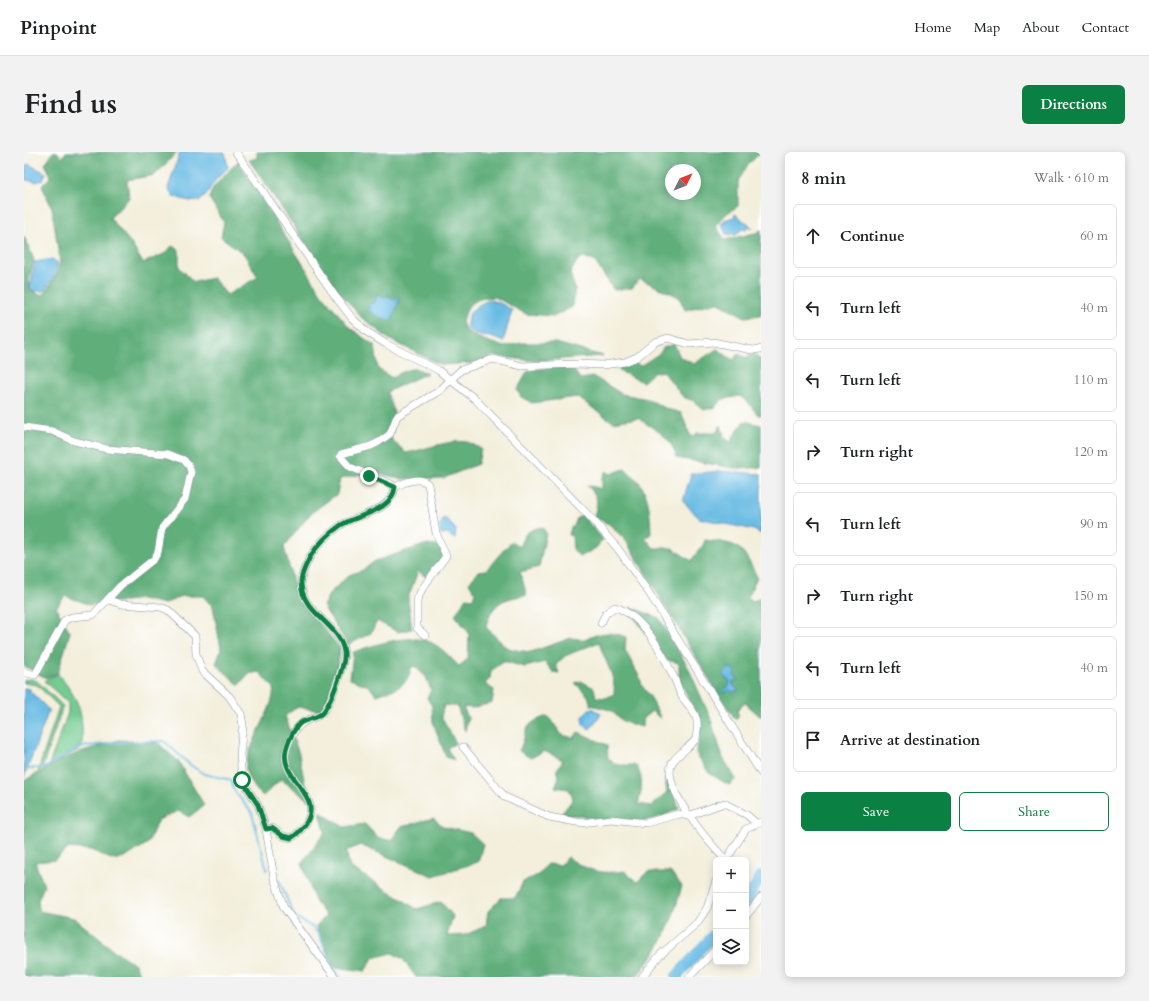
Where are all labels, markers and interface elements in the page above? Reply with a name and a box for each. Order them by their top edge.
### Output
text: Pinpoint [20,15,97,41]
text: Home [914,18,952,37]
text: Map [974,18,1000,37]
text: About [1022,18,1059,37]
text: Contact [1081,18,1129,37]
text: Find us [24,85,117,123]
button: Directions [1022,85,1125,124]
north arrow [665,164,701,200]
text: 8 min [801,167,846,190]
text: Walk · 610 m [1034,169,1109,187]
icon: ahead [802,225,824,247]
text: Continue [840,226,905,246]
text: 60 m [1080,227,1108,245]
icon: left [802,297,824,319]
text: Turn left [840,298,901,318]
text: 40 m [1080,299,1108,317]
icon: left [802,369,824,391]
text: Turn left [840,370,901,390]
text: 110 m [1074,371,1108,389]
icon: right [802,441,824,463]
text: Turn right [840,442,913,462]
text: 120 m [1074,443,1108,461]
route end [360,467,378,485]
icon: left [802,513,824,535]
text: Turn left [840,514,901,534]
text: 90 m [1080,515,1108,533]
icon: right [802,585,824,607]
text: Turn right [840,586,913,606]
text: 150 m [1074,587,1108,605]
icon: left [802,657,824,679]
text: Turn left [840,658,901,678]
text: 40 m [1080,659,1108,677]
icon: arrive [802,729,824,751]
text: Arrive at destination [840,730,980,750]
route start [233,771,251,789]
button: Save [801,792,951,831]
button: Share [959,792,1109,831]
map controls [713,857,749,965]
button: + [713,857,749,893]
button: − [713,893,749,929]
button: layers [713,929,749,965]

